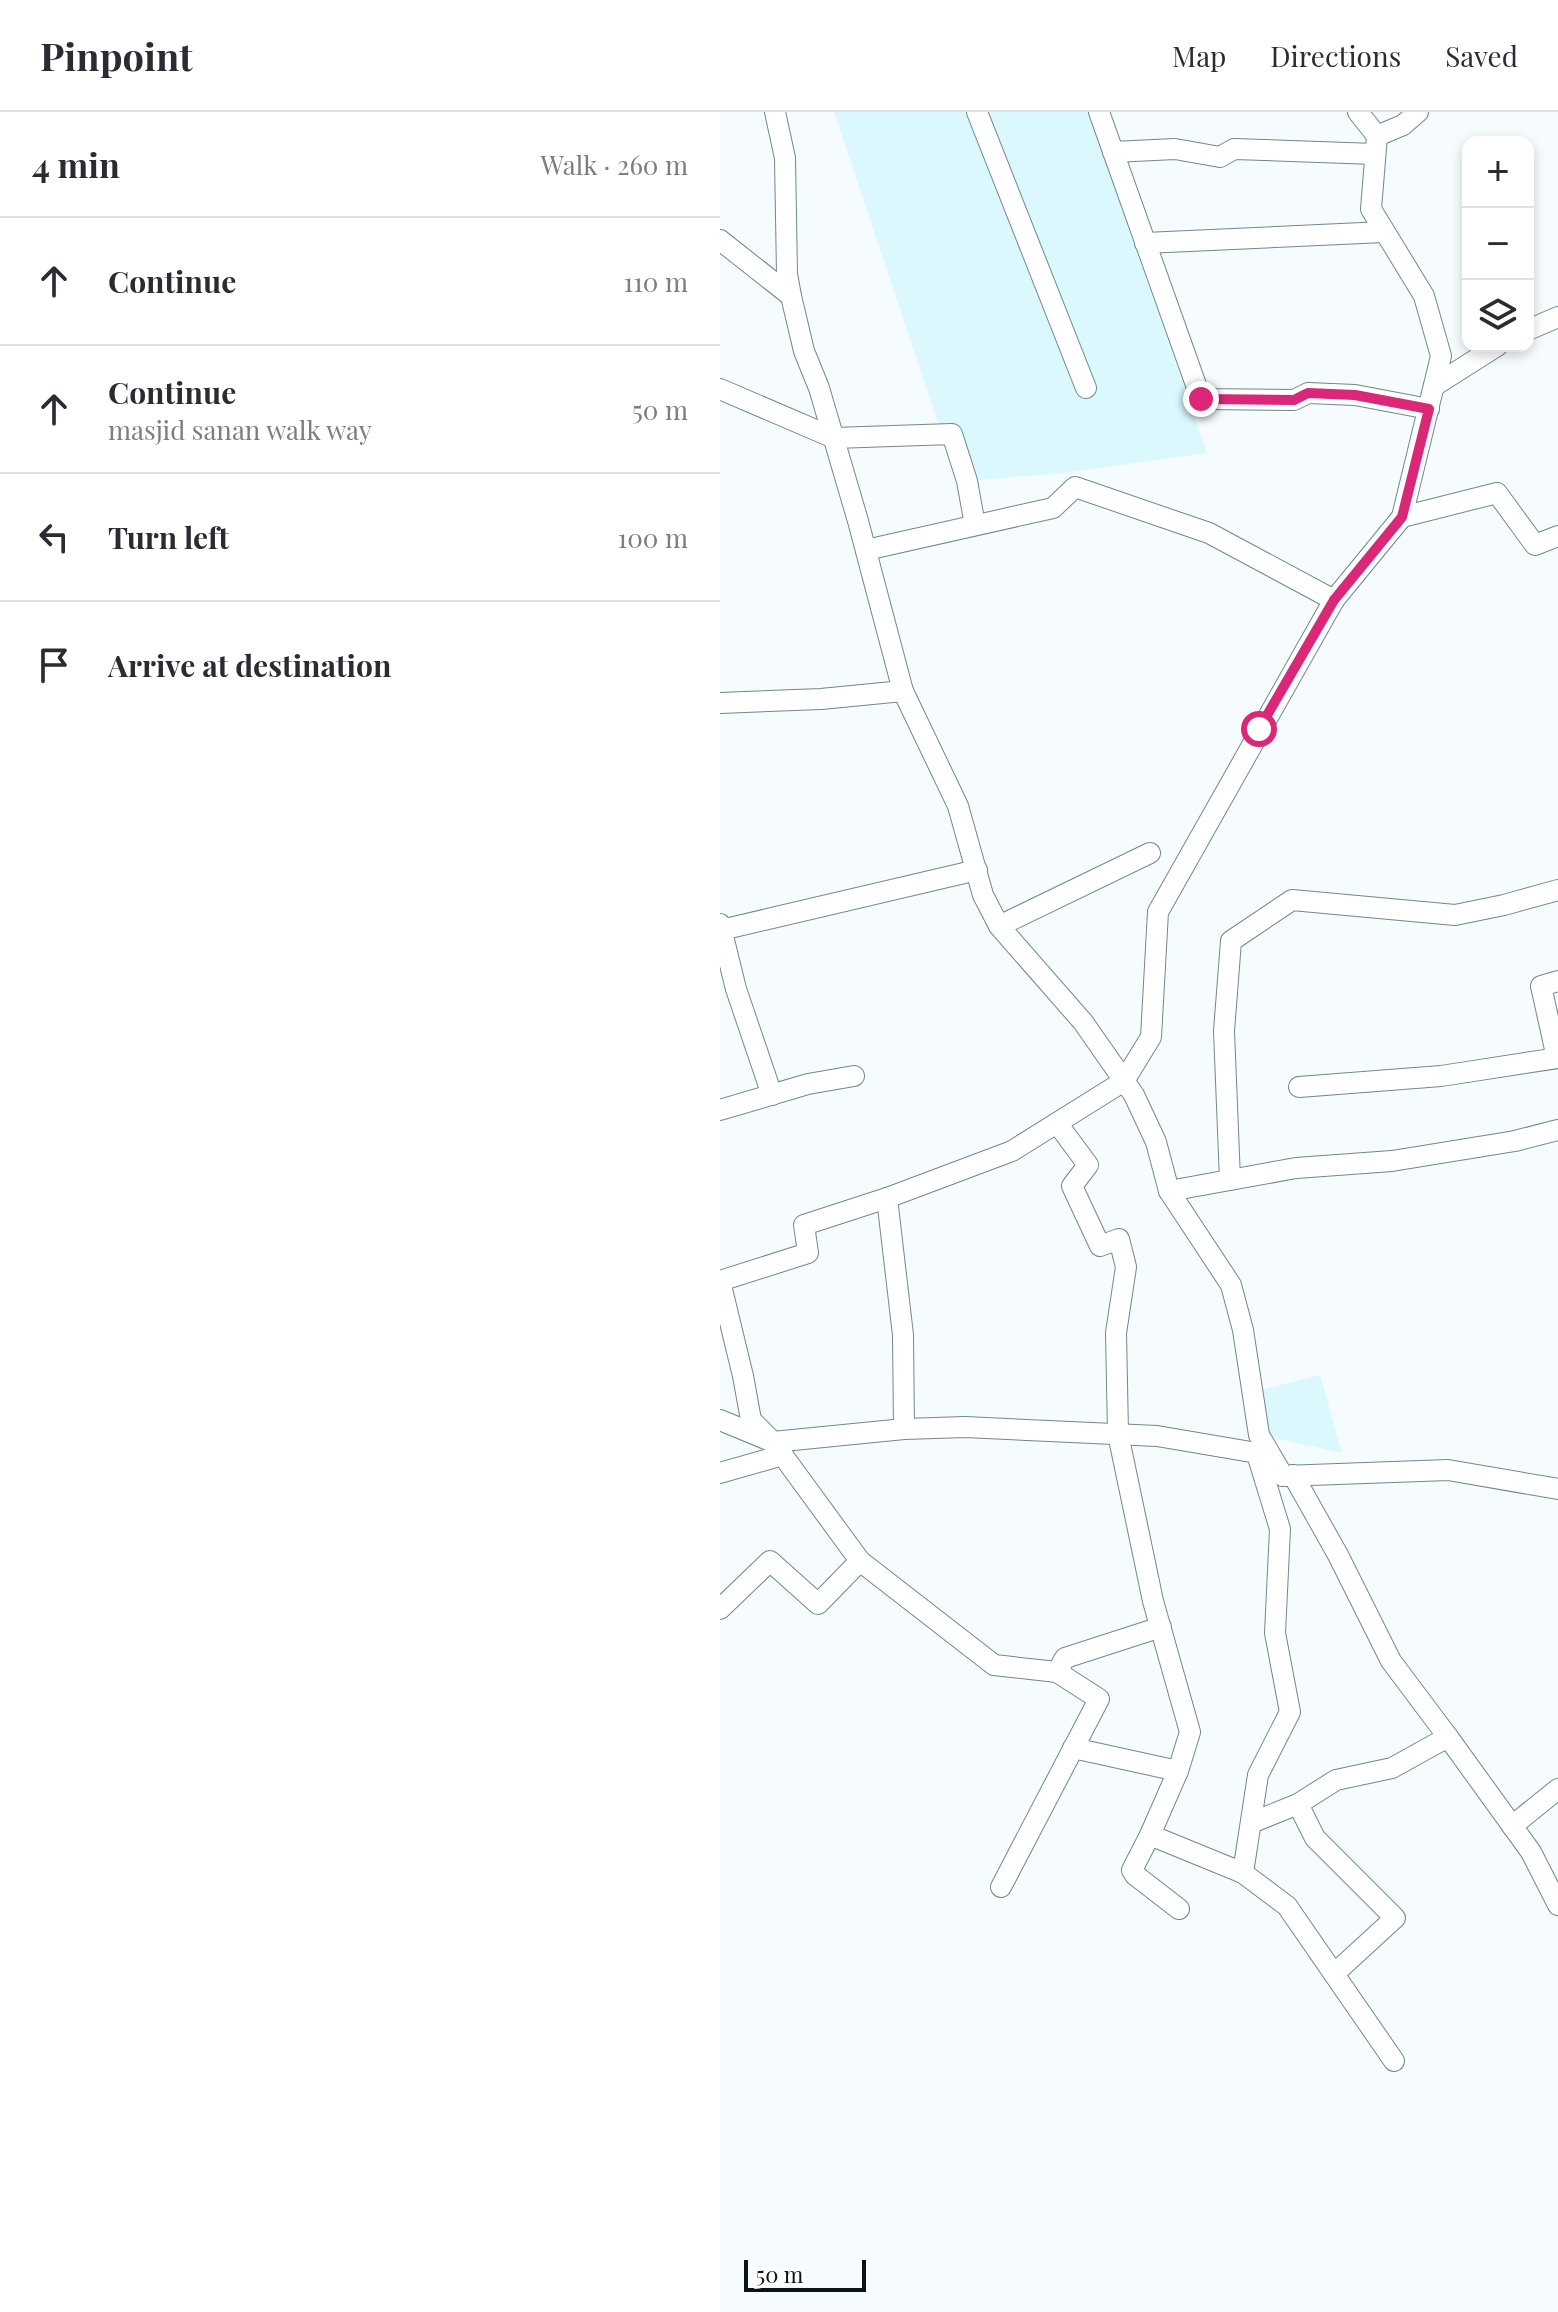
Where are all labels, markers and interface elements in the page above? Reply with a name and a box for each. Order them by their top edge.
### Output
text: Pinpoint [40,30,193,81]
text: Map [1172,37,1226,74]
text: Directions [1270,37,1401,74]
text: Saved [1445,37,1518,74]
map controls [1462,136,1534,352]
button: + [1462,136,1534,208]
text: 4 min [32,141,120,187]
text: Walk · 260 m [541,147,688,182]
button: − [1462,208,1534,280]
icon: ahead [32,259,76,303]
text: Continue [108,261,236,301]
text: 110 m [624,264,688,299]
button: layers [1462,280,1534,352]
text: Continue [108,372,236,412]
route end [1183,381,1219,417]
icon: ahead [32,387,76,431]
text: 50 m [632,392,688,427]
text: masjid sanan walk way [108,412,372,447]
icon: left [32,515,76,559]
text: Turn left [108,517,229,557]
text: 100 m [618,520,688,555]
icon: arrive [32,643,76,687]
text: Arrive at destination [108,645,391,685]
route start [1241,711,1277,747]
scale bar [744,2256,866,2292]
text: 50 m [756,2259,803,2289]

